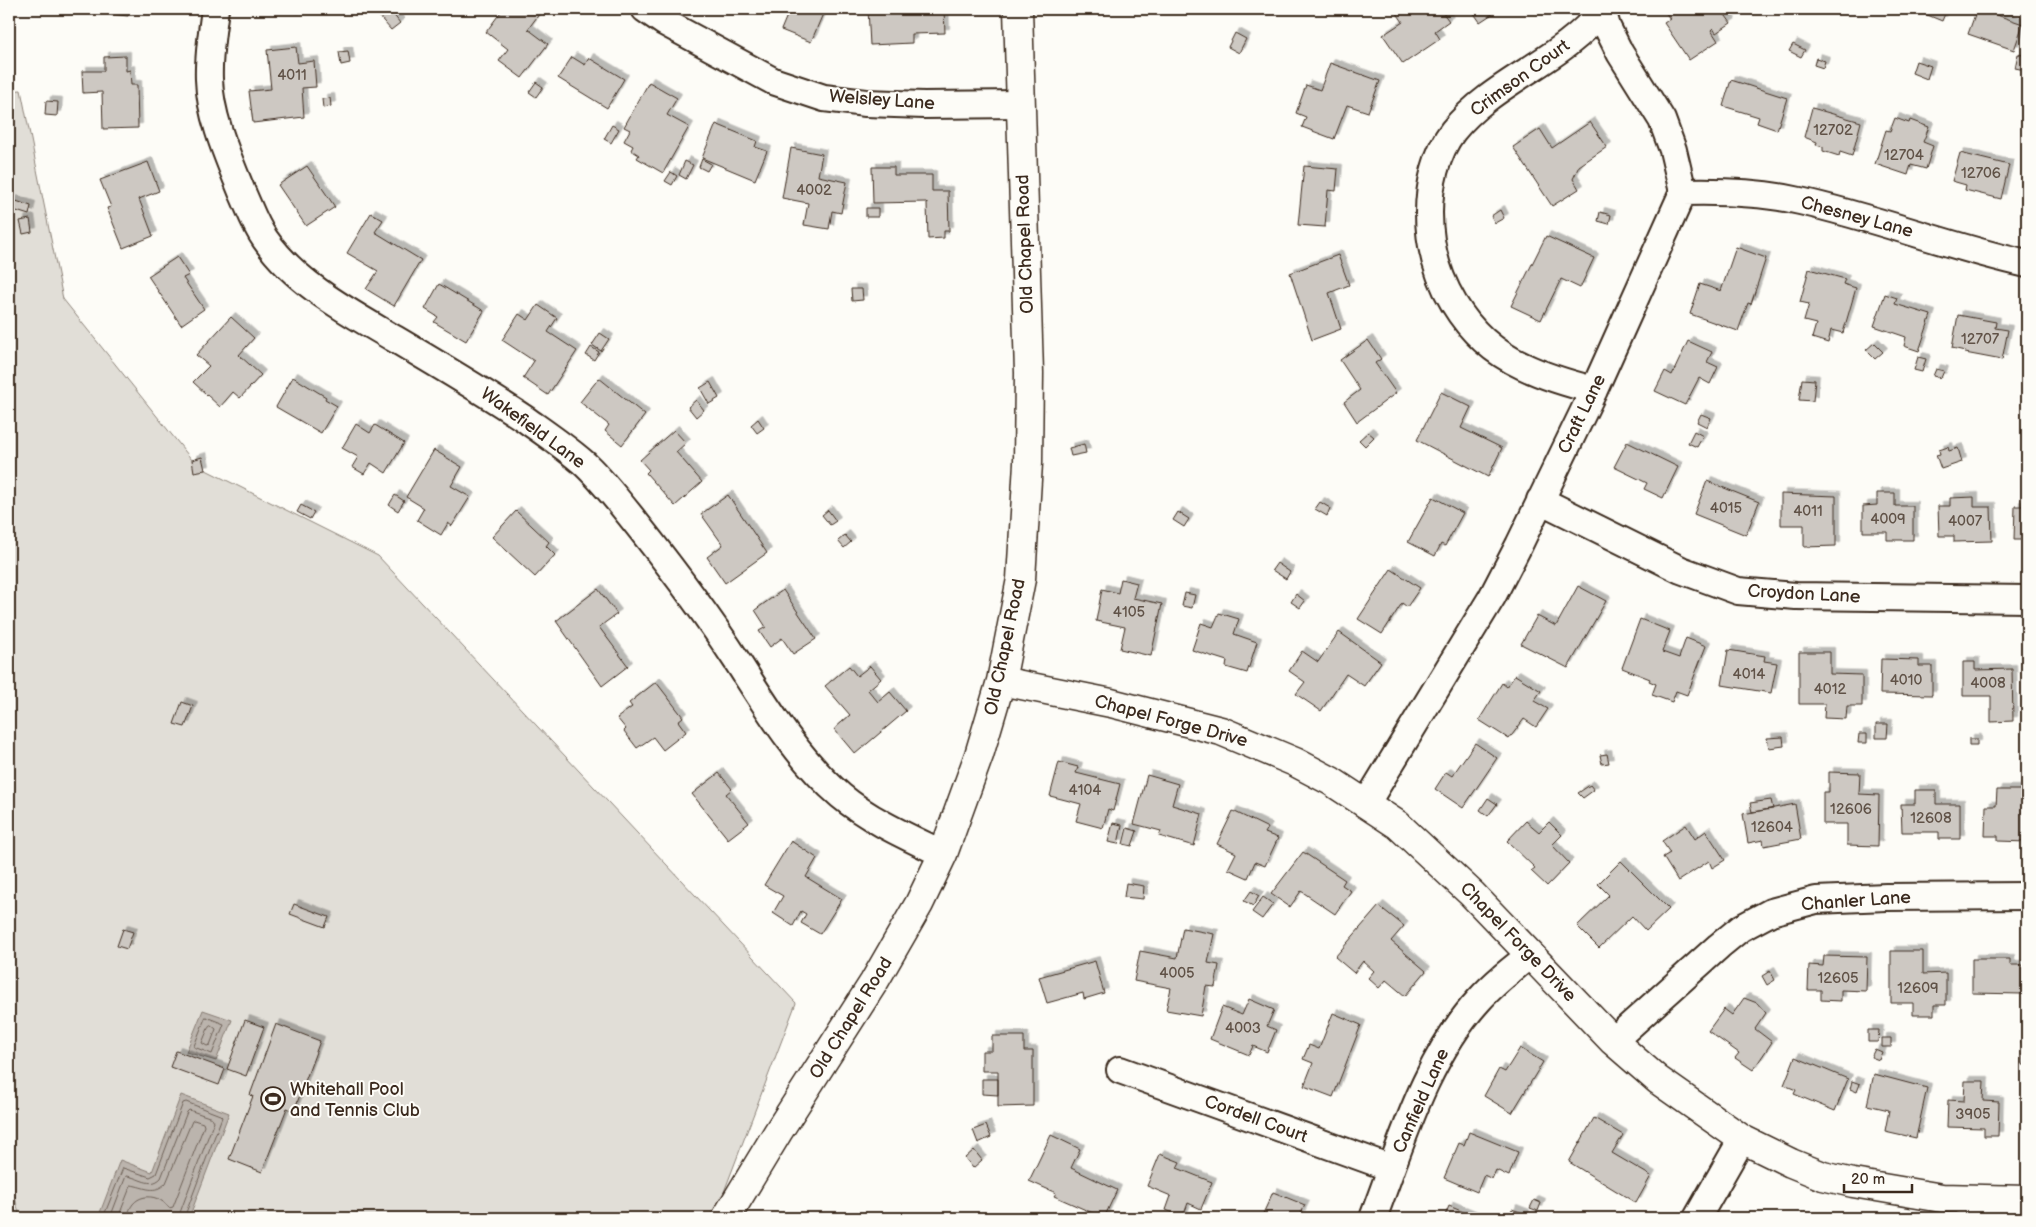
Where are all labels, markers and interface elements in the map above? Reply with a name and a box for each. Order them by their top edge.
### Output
street label: Crimson Court [1466,35,1574,121]
house number: 4011 [277,66,307,85]
street label: Welsley Lane [828,86,936,114]
house number: 12702 [1813,121,1853,140]
house number: 12704 [1884,146,1924,165]
house number: 12706 [1961,164,2001,183]
street label: Old Chapel Road [1012,174,1038,314]
house number: 4002 [796,181,832,200]
street label: Chesney Lane [1798,192,1916,242]
house number: 12707 [1961,330,2000,349]
street label: Craft Lane [1554,371,1610,457]
street label: Wakefield Lane [477,383,590,473]
house number: 4015 [1710,499,1742,518]
house number: 4011 [1793,502,1823,521]
house number: 4009 [1870,510,1906,529]
house number: 4007 [1948,512,1983,531]
street label: Old Chapel Road [980,577,1030,717]
street label: Croydon Lane [1747,581,1861,607]
house number: 4105 [1113,603,1145,622]
house number: 4014 [1733,665,1765,684]
house number: 4010 [1890,671,1922,690]
house number: 4008 [1970,674,2006,693]
house number: 4012 [1814,680,1846,699]
street label: Chapel Forge Drive [1092,690,1250,752]
house number: 4104 [1069,781,1101,800]
house number: 12606 [1830,800,1872,819]
house number: 12608 [1910,809,1952,828]
house number: 12604 [1751,818,1793,837]
street label: Chapel Forge Drive [1456,878,1581,1006]
street label: Chanler Lane [1800,887,1912,915]
street label: Old Chapel Road [805,953,897,1083]
house number: 4005 [1159,964,1195,983]
house number: 12605 [1817,969,1859,988]
house number: 12609 [1897,979,1939,998]
house number: 4003 [1225,1019,1261,1038]
street label: Canfield Lane [1389,1045,1454,1157]
place label: Whitehall Pool and Tennis Club [290,1079,420,1121]
sports icon: Whitehall Pool and Tennis Club [260,1086,286,1112]
street label: Cordell Court [1202,1091,1311,1148]
house number: 3905 [1955,1105,1991,1124]
scale bar [1844,1162,1911,1194]
text: 20 m [1851,1170,1885,1189]

